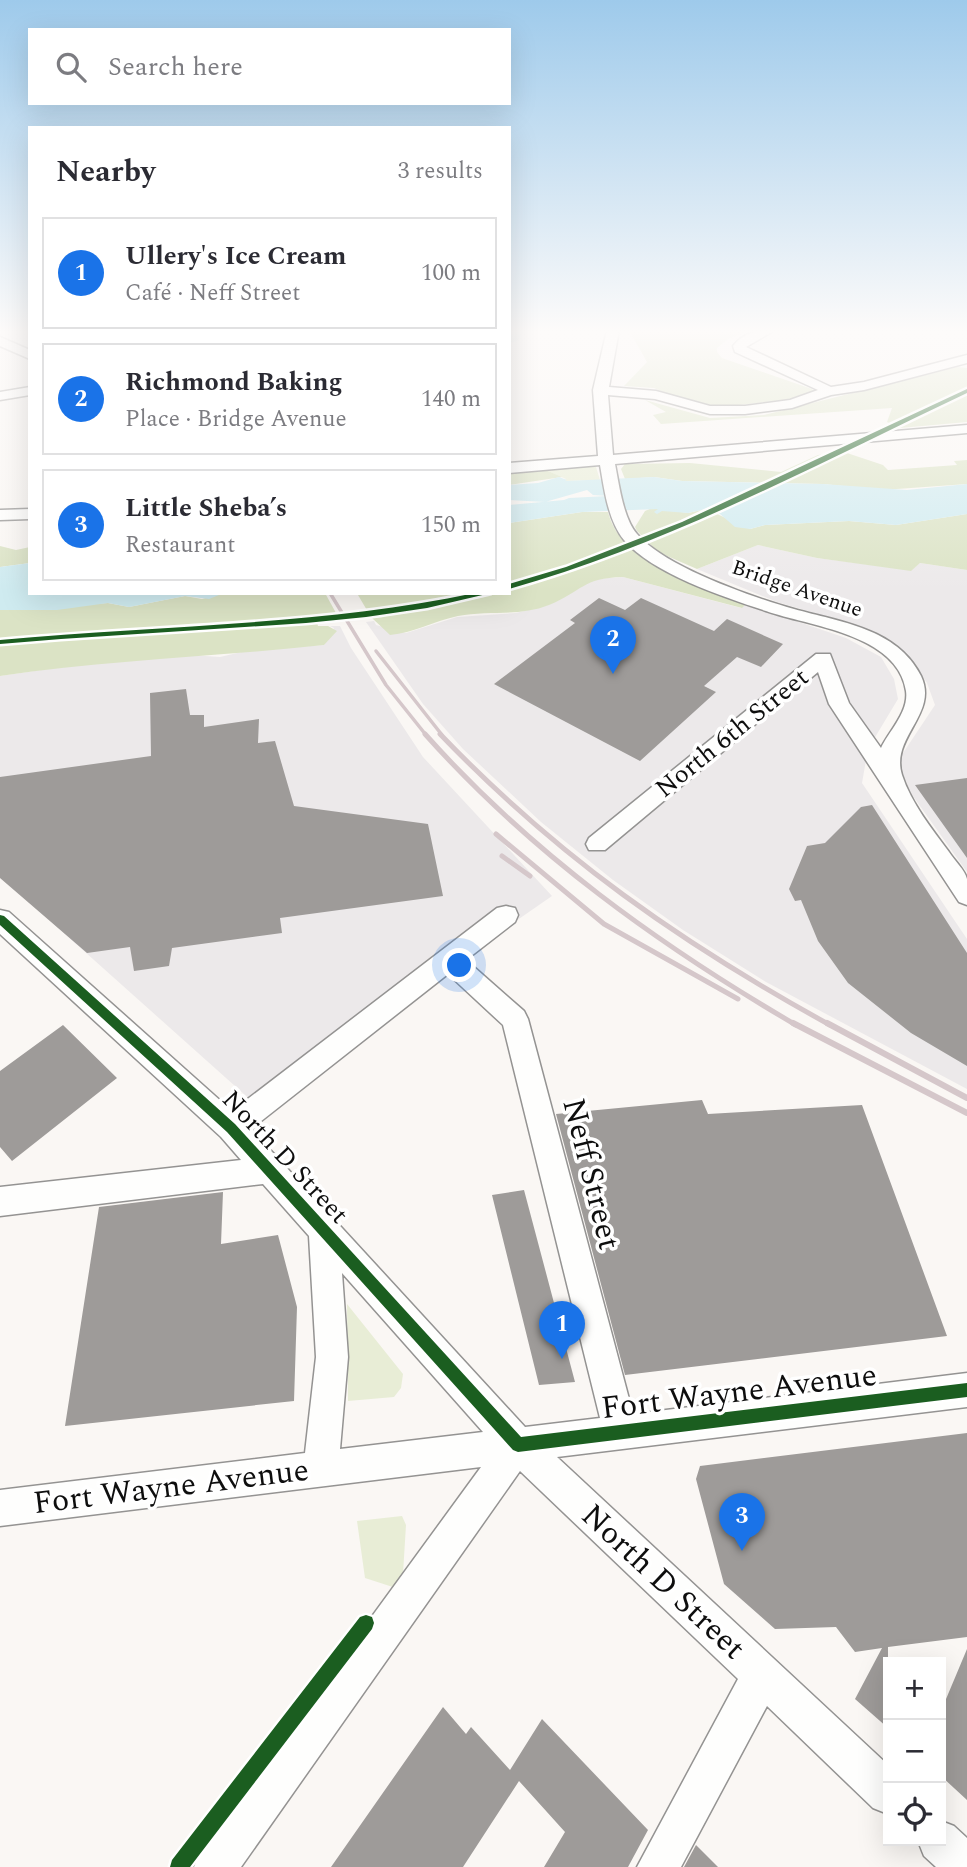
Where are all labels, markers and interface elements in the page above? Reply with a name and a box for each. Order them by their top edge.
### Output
search box [28,28,511,105]
text: Search here [108,47,243,87]
icon: search [52,48,90,86]
text: Nearby [56,149,155,195]
text: 3 results [398,154,483,189]
text: Ullery's Ice Cream [125,236,347,276]
text: 1 [75,256,87,291]
text: 100 m [421,256,481,291]
text: Café · Neff Street [125,276,300,311]
text: Richmond Baking [125,362,343,402]
text: 2 [75,382,87,417]
text: 140 m [421,382,481,417]
text: Place · Bridge Avenue [125,402,347,437]
text: Little Sheba’s [125,488,287,528]
text: 3 [75,508,87,543]
text: 150 m [421,508,481,543]
text: Restaurant [125,528,235,563]
street label: Bridge Avenue [727,552,867,626]
pin: 2 [590,616,636,674]
street label: North 6th Street [646,658,818,808]
your location [442,948,476,982]
street label: North D Street [212,1081,358,1233]
street label: Neff Street [548,1093,634,1255]
pin: 1 [539,1301,585,1359]
street label: Fort Wayne Avenue [598,1351,880,1433]
street label: Fort Wayne Avenue [30,1446,312,1528]
street label: North D Street [569,1492,757,1672]
pin: 3 [719,1493,765,1551]
map controls [883,1657,946,1846]
button: + [883,1657,946,1720]
button: − [883,1720,946,1783]
button: locate [883,1783,946,1846]

